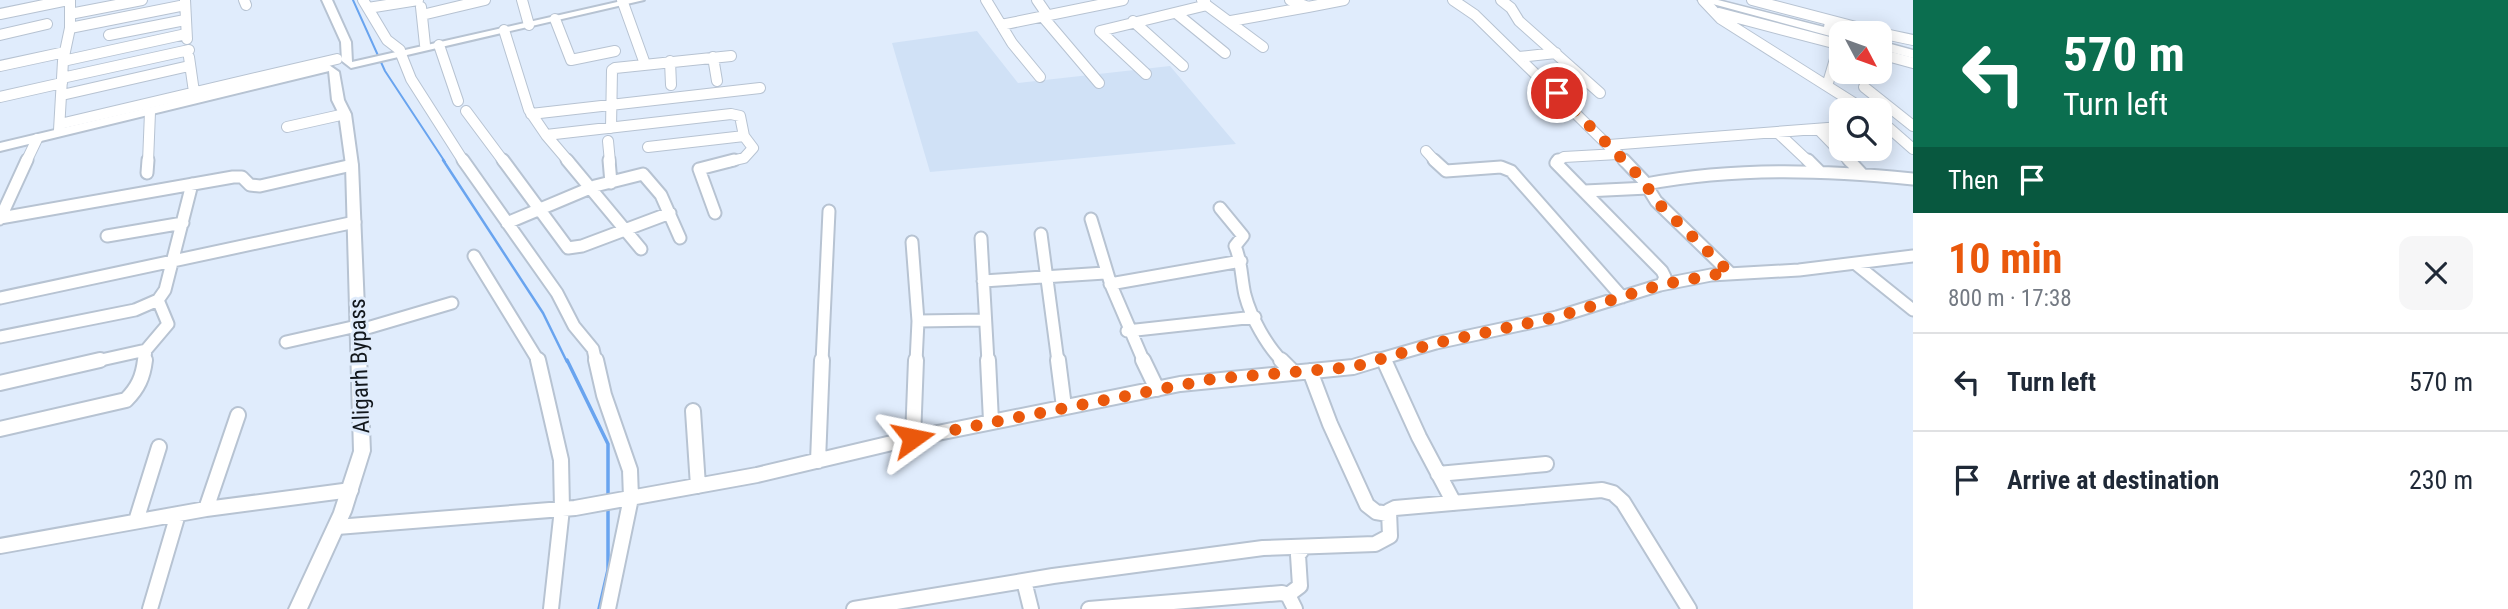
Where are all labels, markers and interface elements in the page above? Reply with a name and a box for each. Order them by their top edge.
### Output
north arrow [1829,21,1892,84]
map controls [1829,21,1892,161]
text: 570 m [2063,26,2185,83]
icon: left [1948,28,2039,119]
pin [1527,63,1587,123]
icon: arrive [1538,74,1576,112]
text: Turn left [2063,85,2168,123]
button: search [1829,98,1892,161]
icon: arrive [2013,161,2051,199]
text: Then [1948,165,1999,195]
text: 10 min [1948,234,2063,283]
button: close [2399,236,2473,310]
text: 800 m · 17:38 [1948,285,2072,312]
street label: Aligarh Bypass [344,298,375,434]
icon: left [1948,363,1986,401]
text: Turn left [2007,367,2096,397]
text: 570 m [2409,367,2473,397]
position arrow [876,401,950,475]
icon: arrive [1948,461,1986,499]
text: Arrive at destination [2007,465,2219,495]
text: 230 m [2409,465,2473,495]

